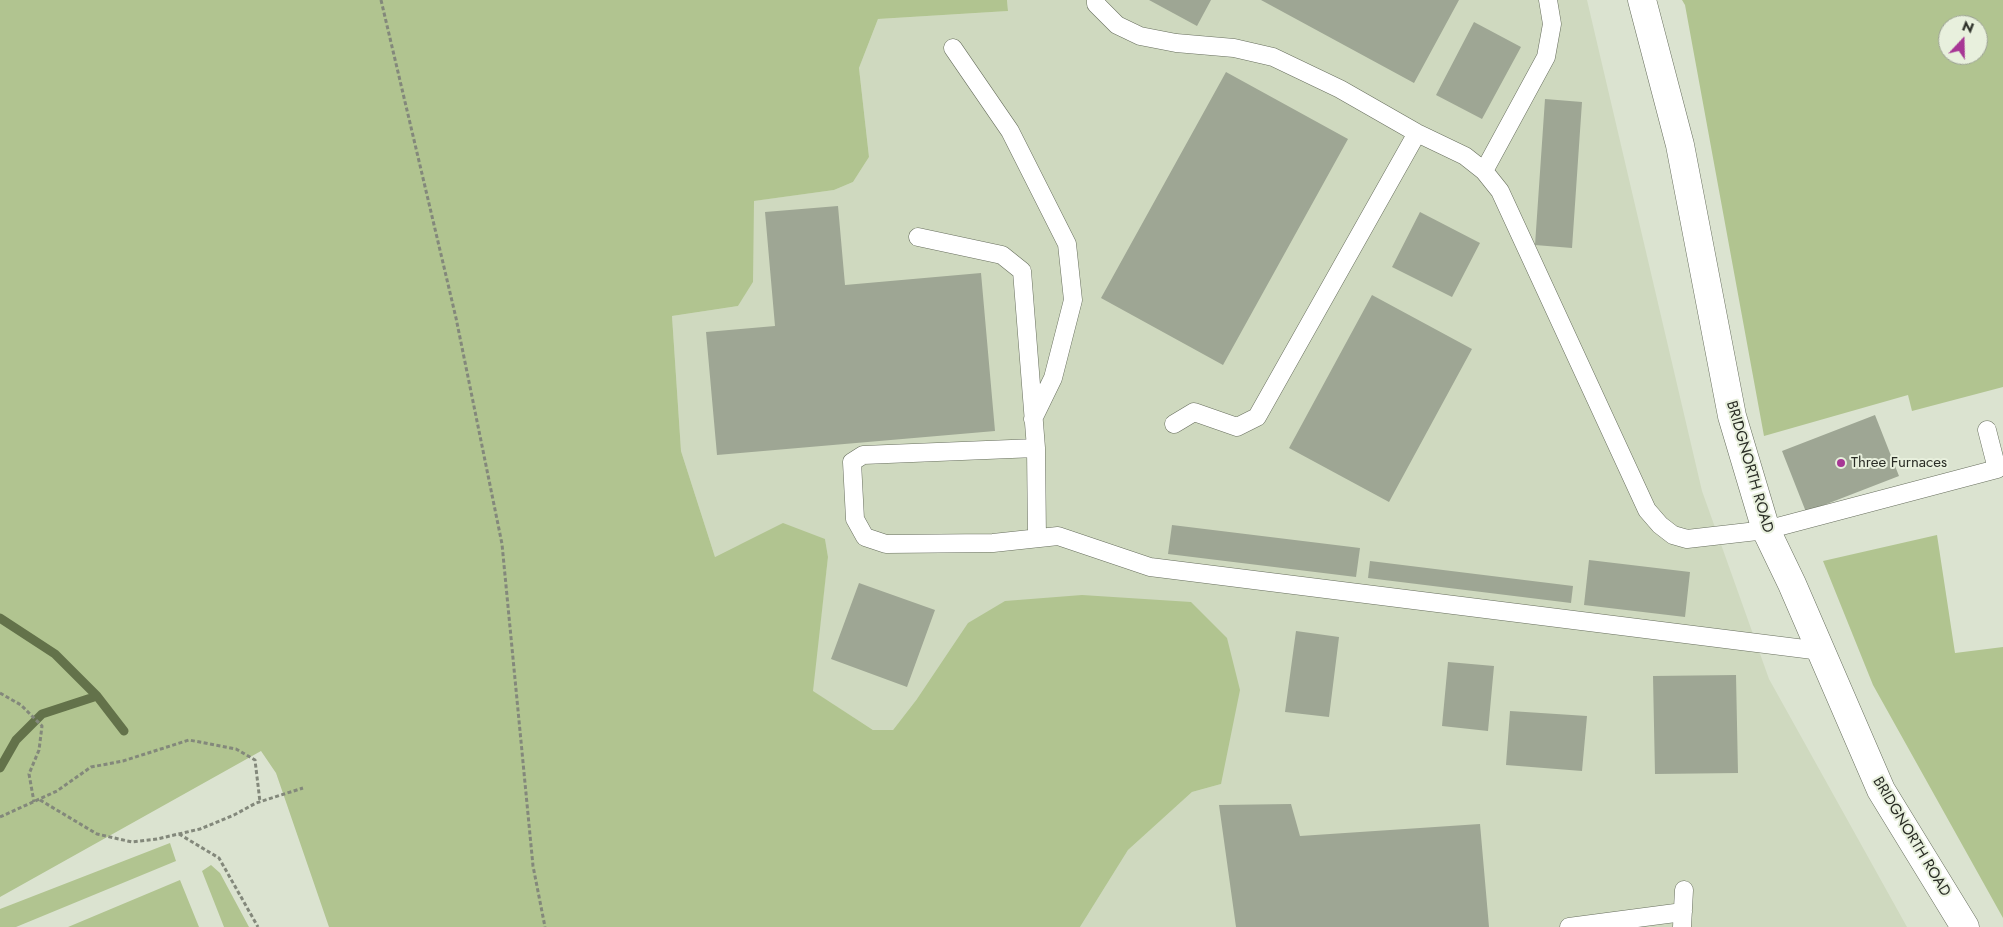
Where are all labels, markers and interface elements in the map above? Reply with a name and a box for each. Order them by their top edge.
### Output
north arrow [1938,15,1988,65]
text: N [1959,16,1977,38]
street label: BRIDGNORTH ROAD [1722,399,1776,535]
place label: Three Furnaces [1851,454,1947,472]
marker: Three Furnaces [1835,457,1847,469]
street label: BRIDGNORTH ROAD [1868,774,1954,900]

